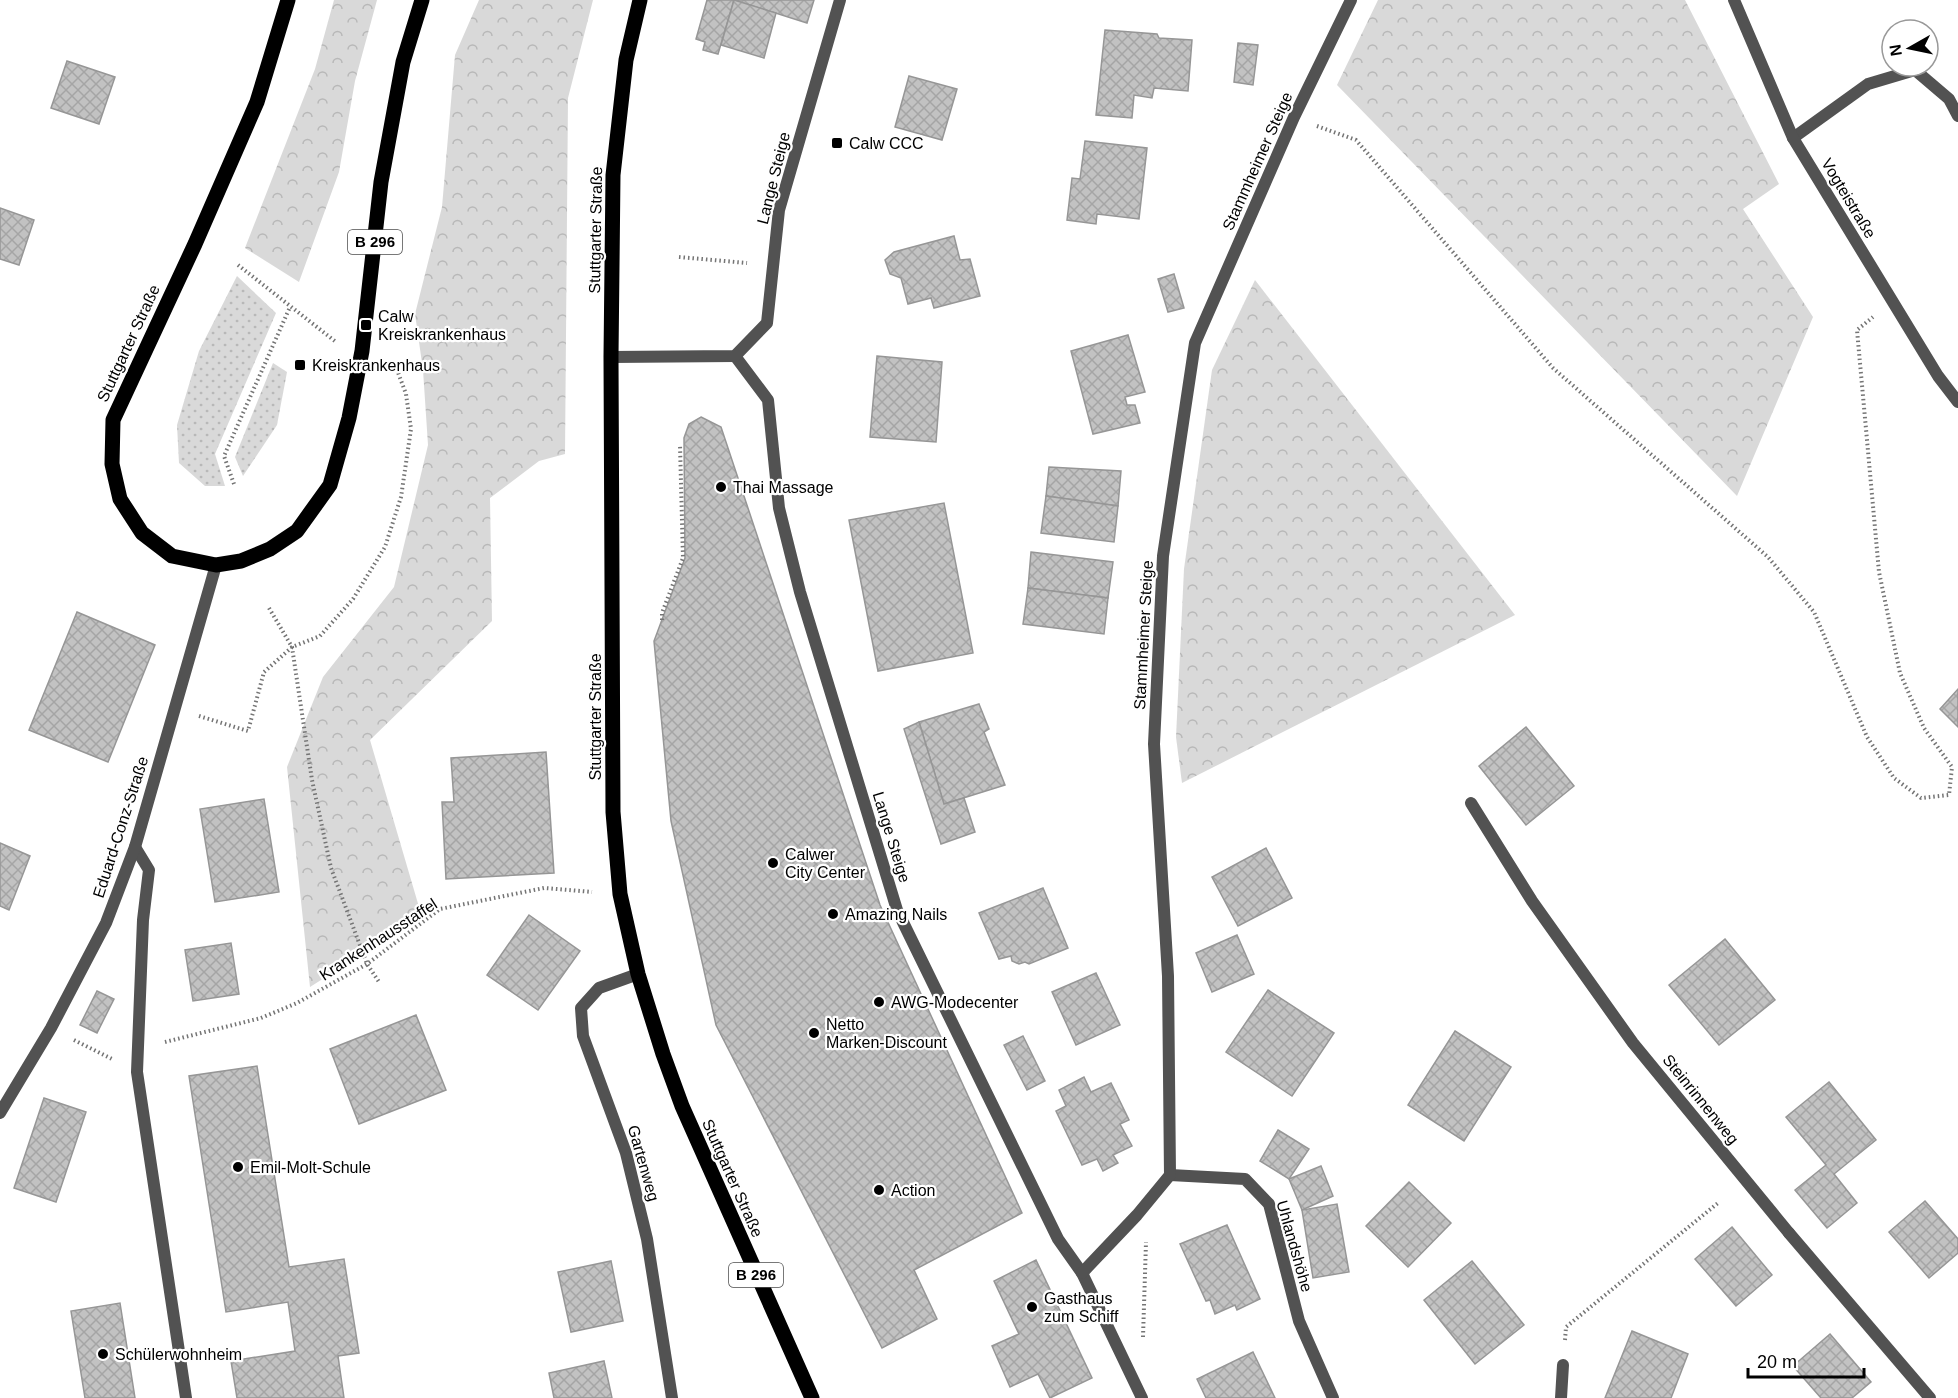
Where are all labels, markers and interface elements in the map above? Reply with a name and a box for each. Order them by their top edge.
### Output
north arrow [1880,18,1940,78]
text: N [1886,43,1905,57]
street label: Stammheimer Steige [1219,89,1296,233]
street label: Lange Steige [754,130,793,226]
place label: Calw CCC [849,135,924,152]
marker: Calw CCC [830,136,844,150]
street label: Vogteistraße [1818,155,1879,241]
street label: Stuttgarter Straße [586,166,605,294]
road number: B 296 [348,230,402,254]
street label: Stuttgarter Straße [94,282,163,404]
place label: Calw Kreiskrankenhaus [378,308,506,343]
marker: Calw Kreiskrankenhaus [359,318,373,332]
place label: Kreiskrankenhaus [312,357,440,374]
marker: Kreiskrankenhaus [293,358,307,372]
place label: Thai Massage [733,479,834,496]
marker: Thai Massage [714,480,728,494]
street label: Stammheimer Steige [1131,560,1156,710]
street label: Stuttgarter Straße [587,653,604,781]
street label: Eduard-Conz-Straße [90,754,151,900]
street label: Lange Steige [870,790,913,885]
place label: Calwer City Center [785,846,866,881]
marker: Calwer City Center [766,856,780,870]
street label: Krankenhausstaffel [316,895,440,984]
place label: Amazing Nails [845,906,947,923]
marker: Amazing Nails [826,907,840,921]
place label: AWG-Modecenter [891,994,1019,1011]
marker: AWG-Modecenter [872,995,886,1009]
place label: Netto Marken-Discount [826,1016,947,1051]
marker: Netto Marken-Discount [807,1026,821,1040]
street label: Steinrinnenweg [1659,1051,1742,1148]
street label: Stuttgarter Straße [699,1117,766,1240]
street label: Gartenweg [625,1123,662,1203]
place label: Emil-Molt-Schule [250,1159,371,1176]
marker: Emil-Molt-Schule [231,1160,245,1174]
place label: Action [891,1182,935,1199]
marker: Action [872,1183,886,1197]
street label: Uhlandshöhe [1273,1198,1316,1294]
road number: B 296 [729,1263,783,1287]
place label: Gasthaus zum Schiff [1044,1290,1119,1325]
marker: Gasthaus zum Schiff [1025,1300,1039,1314]
scale bar [1748,1341,1864,1379]
place label: Schülerwohnheim [115,1346,242,1363]
marker: Schülerwohnheim [96,1347,110,1361]
text: 20 m [1757,1352,1797,1372]

